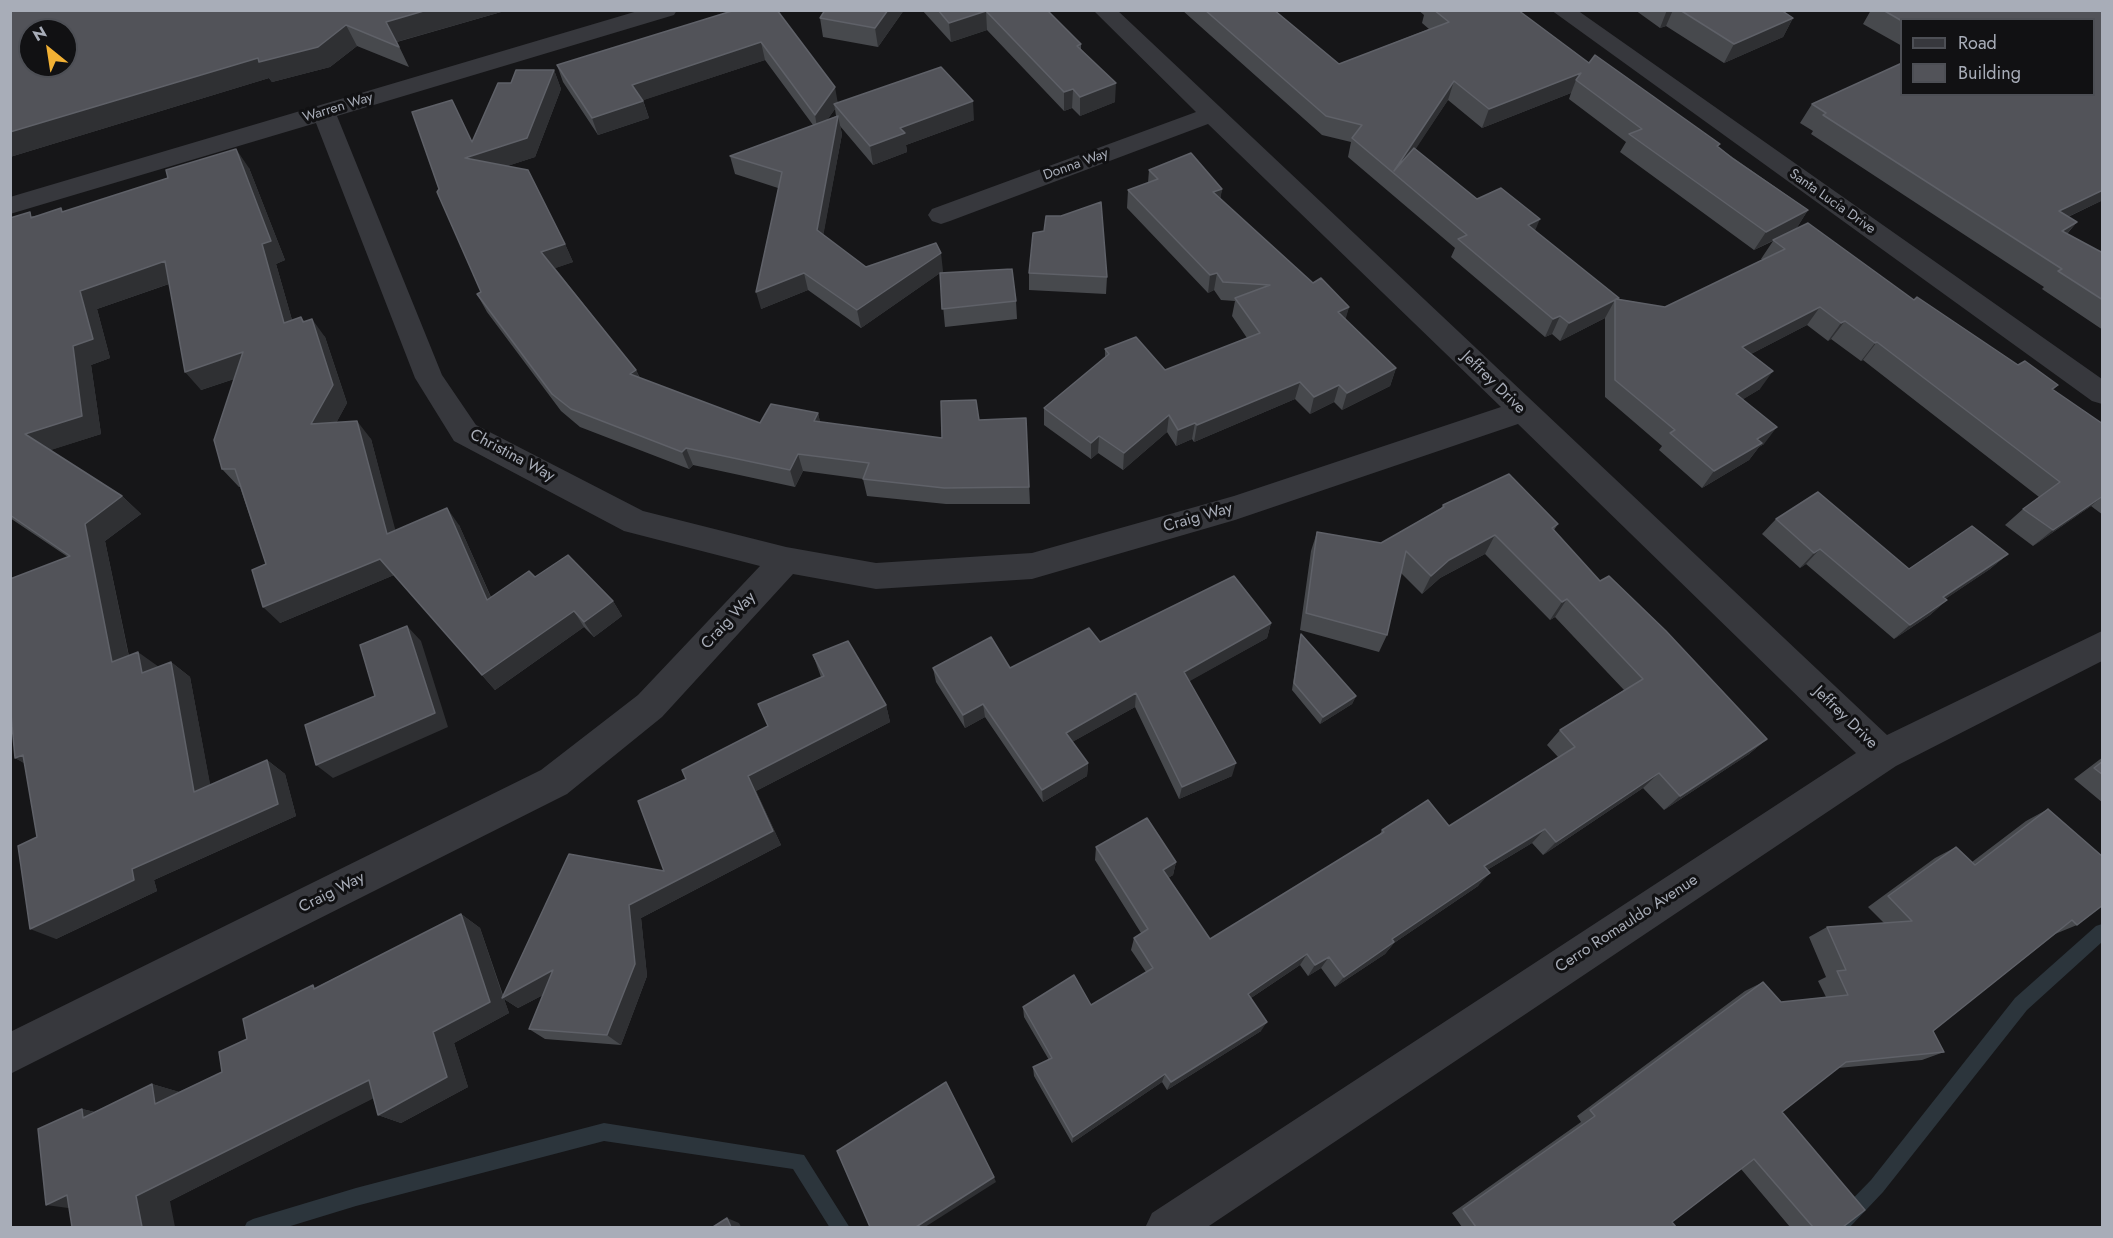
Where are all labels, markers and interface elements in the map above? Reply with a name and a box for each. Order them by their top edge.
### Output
north arrow [18,18,78,78]
legend [1900,18,2095,96]
text: N [28,21,51,47]
text: Road [1958,30,1997,56]
text: Building [1958,60,2021,86]
street label: Warren Way [301,89,375,127]
street label: Donna Way [1041,145,1111,185]
street label: Santa Lucia Drive [1785,166,1879,238]
street label: Jeffrey Drive [1457,348,1529,418]
street label: Christina Way [466,426,558,486]
street label: Craig Way [1161,499,1235,537]
street label: Craig Way [698,588,760,654]
street label: Jeffrey Drive [1809,683,1881,753]
street label: Craig Way [296,868,368,918]
street label: Cerro Romauldo Avenue [1552,871,1702,977]

